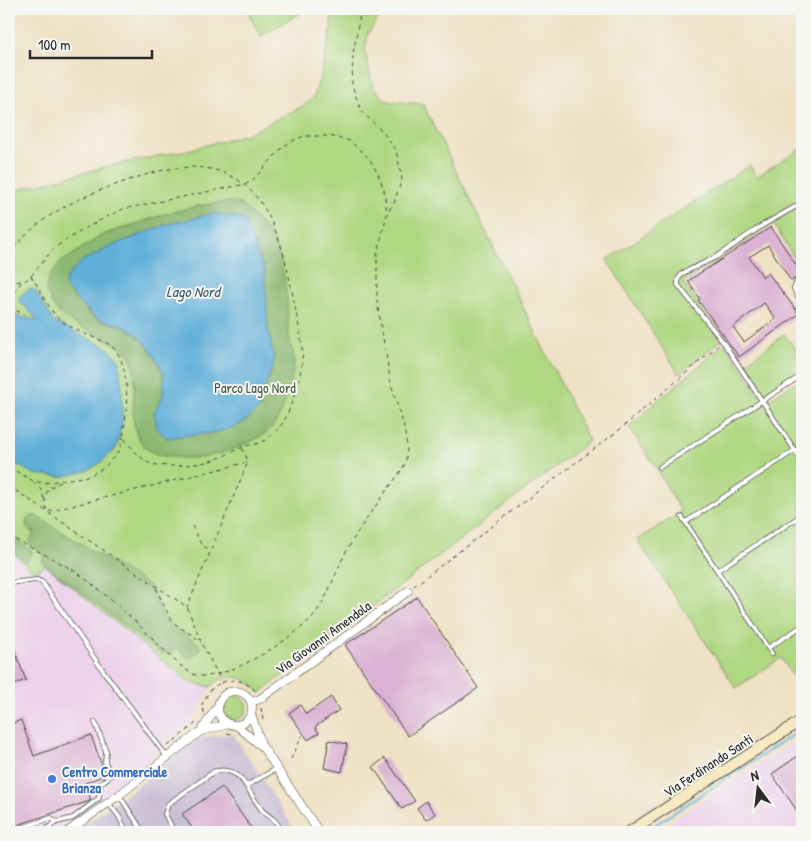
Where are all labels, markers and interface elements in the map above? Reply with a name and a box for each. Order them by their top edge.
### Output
scale bar [30,28,152,60]
text: 100 m [38,34,71,55]
water label: Lago Nord [166,281,222,302]
park label: Parco Lago Nord [214,378,296,398]
street label: Via Giovanni Amendola [271,596,375,678]
street label: Via Ferdinando Santi [660,729,756,801]
place label: Centro Commerciale Brianza [62,762,168,797]
north arrow [734,764,784,814]
text: N [748,765,761,785]
marker: Centro Commerciale Brianza [46,773,58,785]

